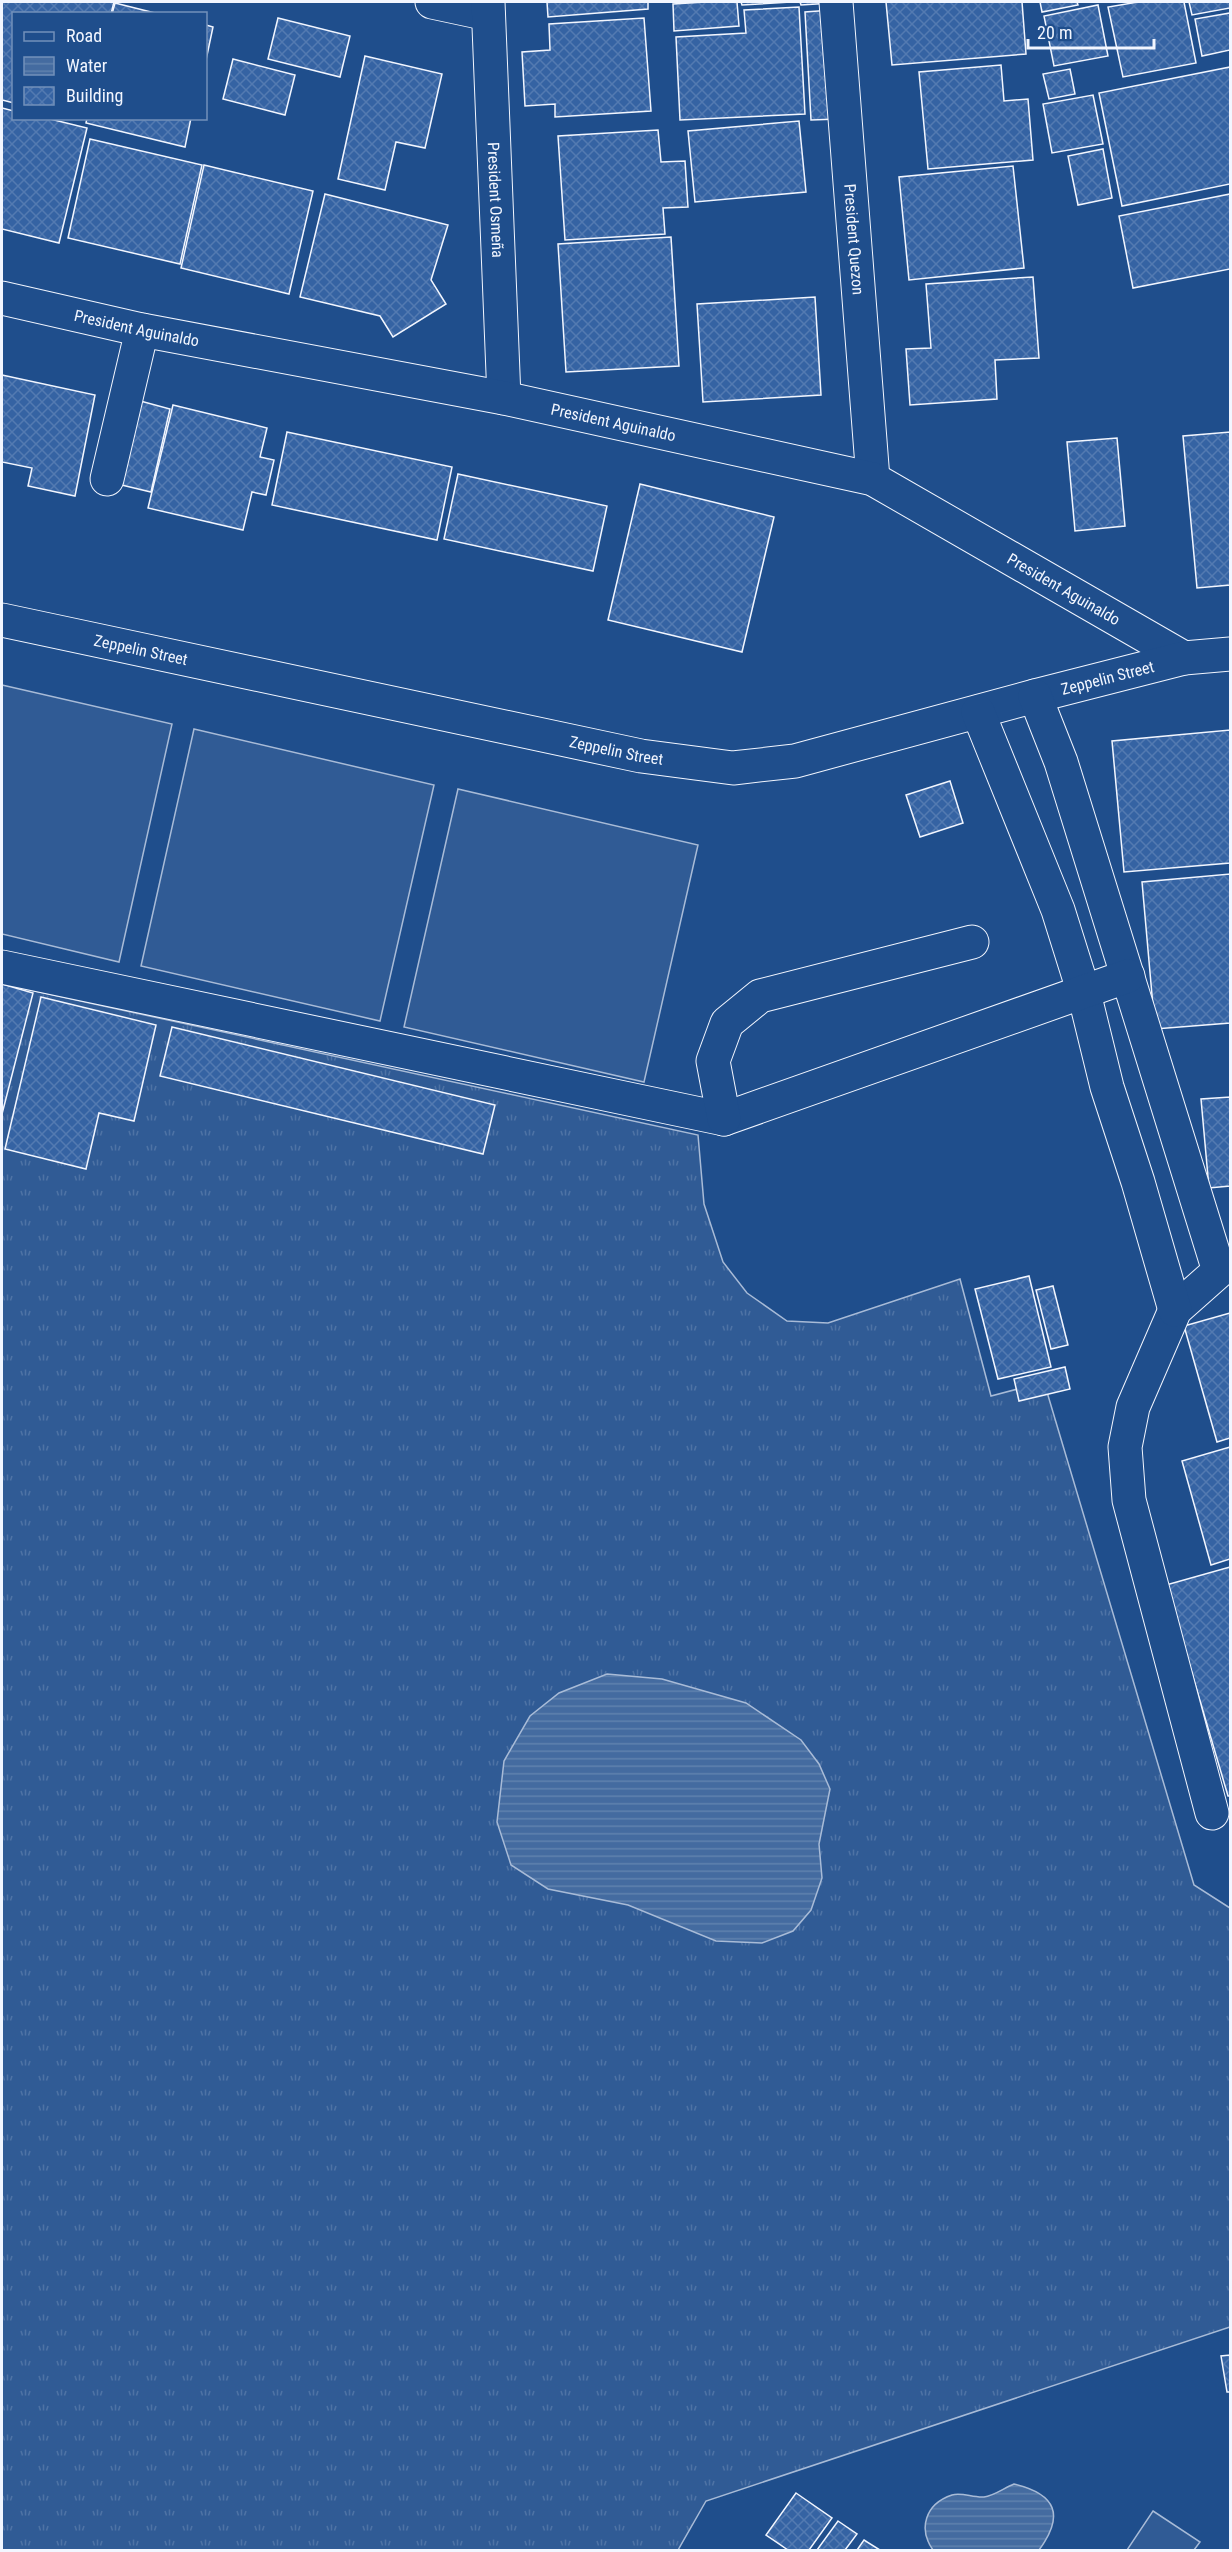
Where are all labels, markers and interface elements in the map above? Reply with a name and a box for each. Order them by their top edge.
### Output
legend [12,12,207,120]
scale bar [1028,12,1154,50]
text: 20 m [1037,22,1072,43]
text: Road [66,25,102,46]
text: Water [66,55,108,76]
text: Building [66,85,123,106]
street label: President Osmeña [484,142,507,258]
street label: President Quezon [840,183,868,296]
street label: President Aguinaldo [72,306,201,351]
street label: President Aguinaldo [549,400,678,445]
street label: President Aguinaldo [1004,549,1124,629]
street label: Zeppelin Street [92,631,190,669]
street label: Zeppelin Street [1059,657,1156,699]
street label: Zeppelin Street [568,732,665,769]

